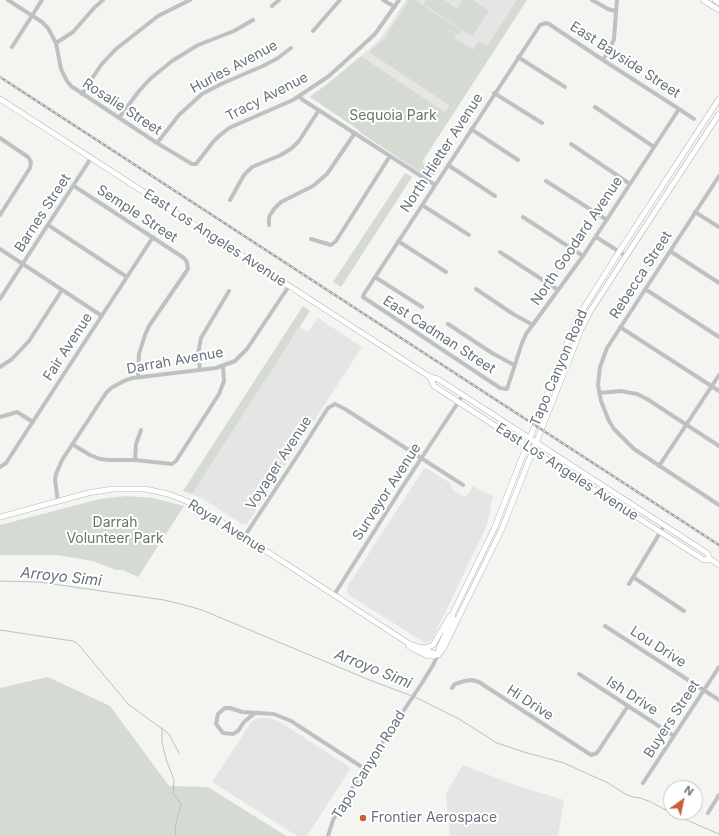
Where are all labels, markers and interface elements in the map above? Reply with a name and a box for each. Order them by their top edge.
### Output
street label: East Bayside Street [567,18,683,102]
street label: Hurles Avenue [188,37,280,97]
street label: Tracy Avenue [223,69,311,125]
street label: Rosalie Street [79,75,165,139]
street label: North Hietter Avenue [397,90,487,216]
park label: Sequoia Park [349,108,437,124]
street label: Barnes Street [12,171,74,255]
street label: North Goodard Avenue [528,173,626,309]
street label: Semple Street [93,182,181,246]
street label: East Los Angeles Avenue [141,186,289,290]
street label: Rebecca Street [606,228,676,322]
street label: East Cadman Street [380,292,498,378]
street label: Tapo Canyon Road [527,307,591,429]
street label: Fair Avenue [40,310,96,384]
street label: Darrah Avenue [125,344,225,378]
street label: Voyager Avenue [243,413,315,513]
street label: East Los Angeles Avenue [493,420,641,524]
street label: Surveyor Avenue [349,440,425,544]
street label: Royal Avenue [185,496,269,558]
park label: Darrah Volunteer Park [66,515,164,548]
water label: Arroyo Simi [19,564,103,590]
street label: Lou Drive [627,623,689,671]
water label: Arroyo Simi [332,645,414,693]
street label: Ish Drive [603,673,661,719]
street label: Buyers Street [641,677,703,761]
street label: Hi Drive [503,682,557,724]
street label: Tapo Canyon Road [329,708,409,822]
north arrow [663,780,703,820]
text: N [682,783,696,799]
place label: Frontier Aerospace [371,810,497,826]
marker: Frontier Aerospace [358,813,368,823]

